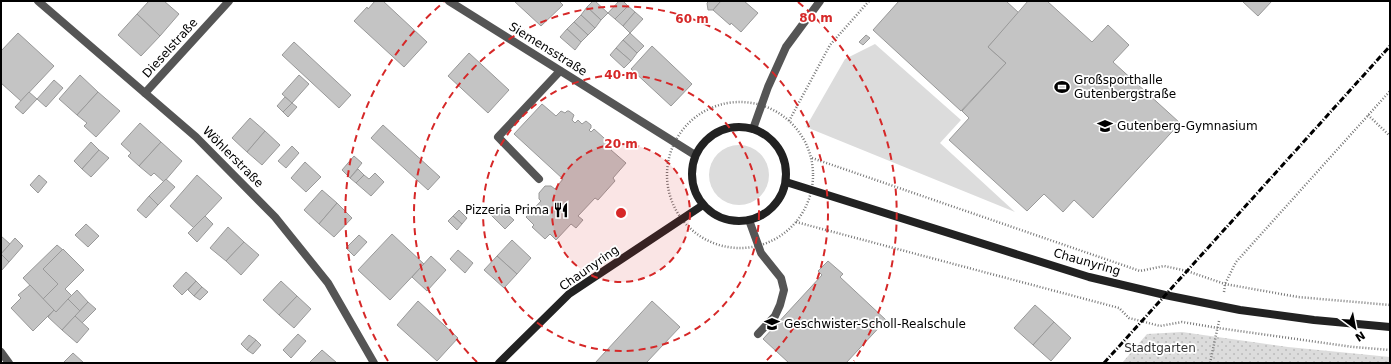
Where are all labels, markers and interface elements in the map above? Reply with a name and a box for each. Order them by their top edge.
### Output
text: 80 m [799,11,833,25]
text: 60 m [675,12,709,26]
street label: Dieselstraße [140,15,200,81]
street label: Siemensstraße [506,19,590,79]
text: 40 m [604,68,638,82]
place label: Großsporthalle Gutenbergstraße [1074,73,1176,101]
sports icon: Großsporthalle Gutenbergstraße [1053,78,1071,96]
school or university icon: Gutenberg-Gymnasium [1096,117,1114,135]
place label: Gutenberg-Gymnasium [1117,119,1258,133]
street label: Wöhlerstraße [200,124,266,190]
text: 20 m [604,137,638,151]
restaurant icon: Pizzeria Prima [552,201,570,219]
place label: Pizzeria Prima [465,203,549,217]
centre of rings [614,206,628,220]
street label: Chaunyring [557,242,621,294]
street label: Chaunyring [1052,246,1122,278]
north arrow [1335,308,1375,348]
school or university icon: Geschwister-Scholl-Realschule [763,315,781,333]
place label: Geschwister-Scholl-Realschule [784,317,966,331]
text: N [1353,328,1367,344]
park label: Stadtgarten [1124,341,1196,355]

